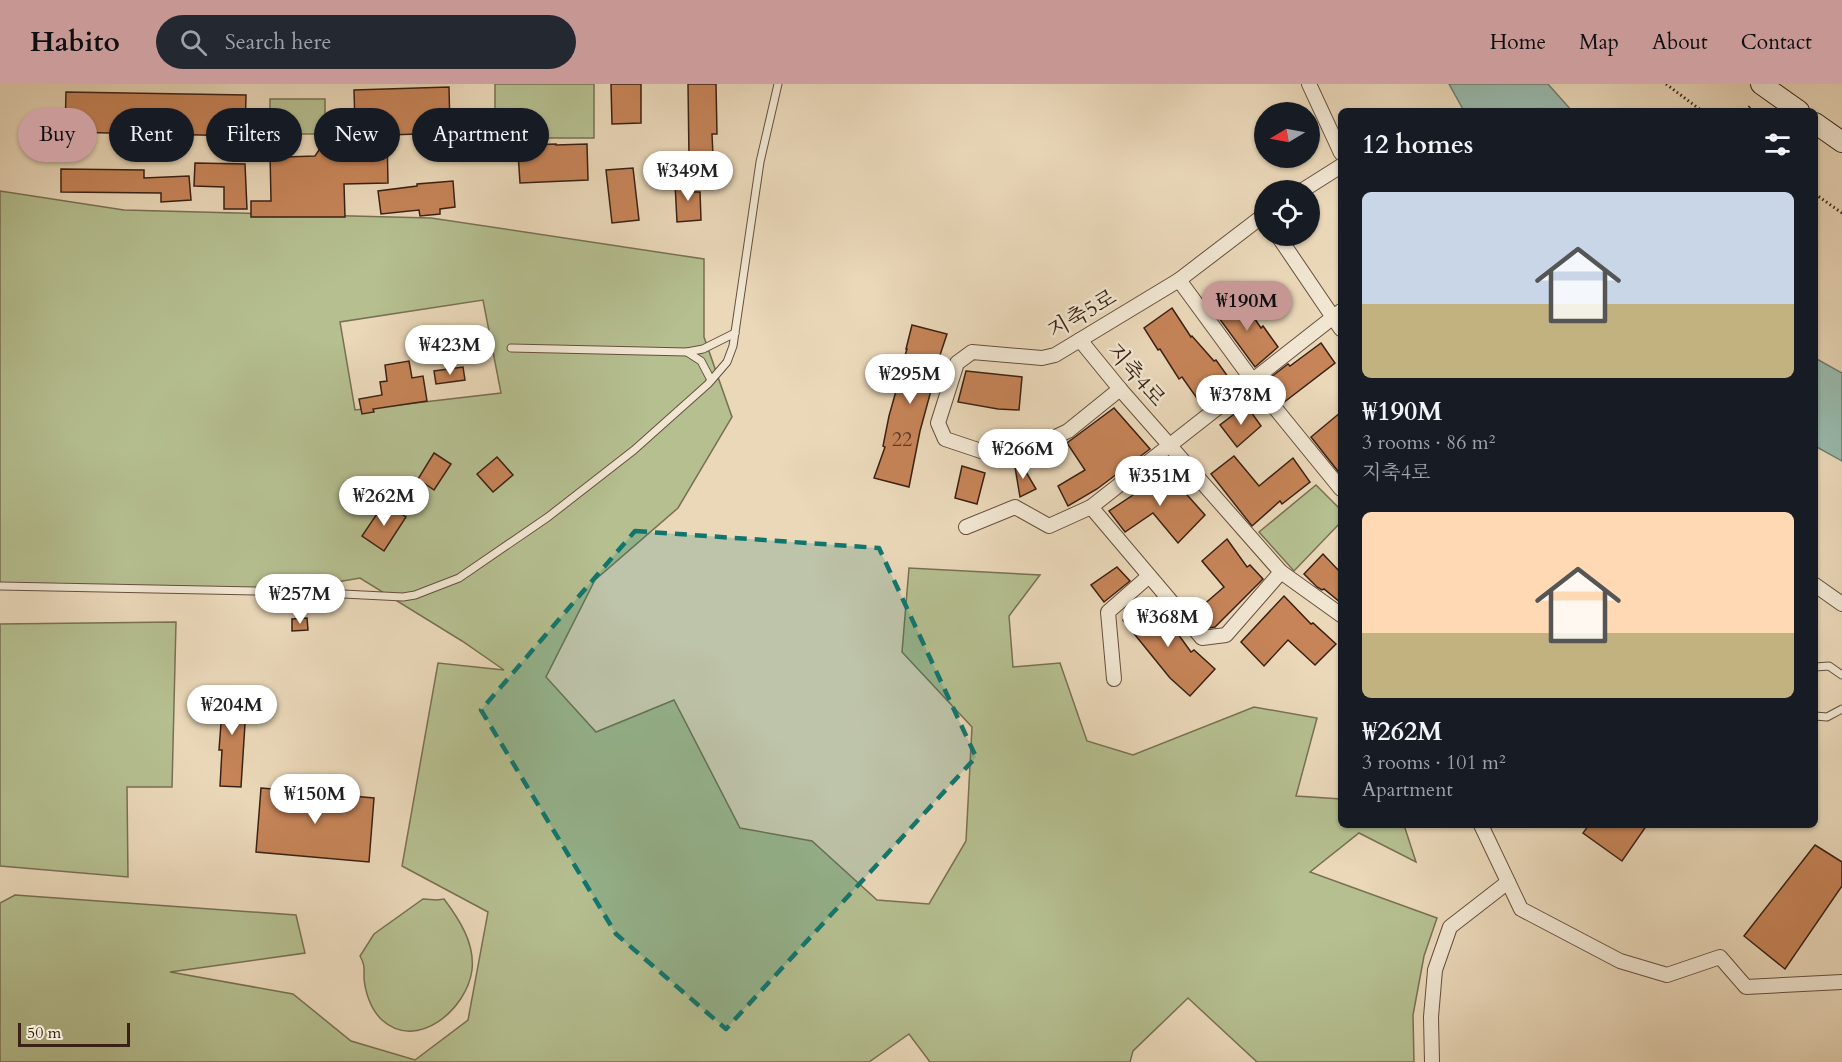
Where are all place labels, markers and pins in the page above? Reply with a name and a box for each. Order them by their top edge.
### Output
pin: ₩349M [646,151,730,202]
pin: ₩190M [1205,281,1289,332]
pin: ₩423M [408,325,492,376]
pin: ₩295M [868,354,952,405]
pin: ₩378M [1199,375,1283,426]
pin: ₩266M [981,429,1065,480]
pin: ₩351M [1118,456,1202,507]
pin: ₩262M [342,476,426,527]
pin: ₩257M [258,574,342,625]
pin: ₩368M [1126,597,1210,648]
pin: ₩204M [190,685,274,736]
pin: ₩150M [273,774,357,825]

